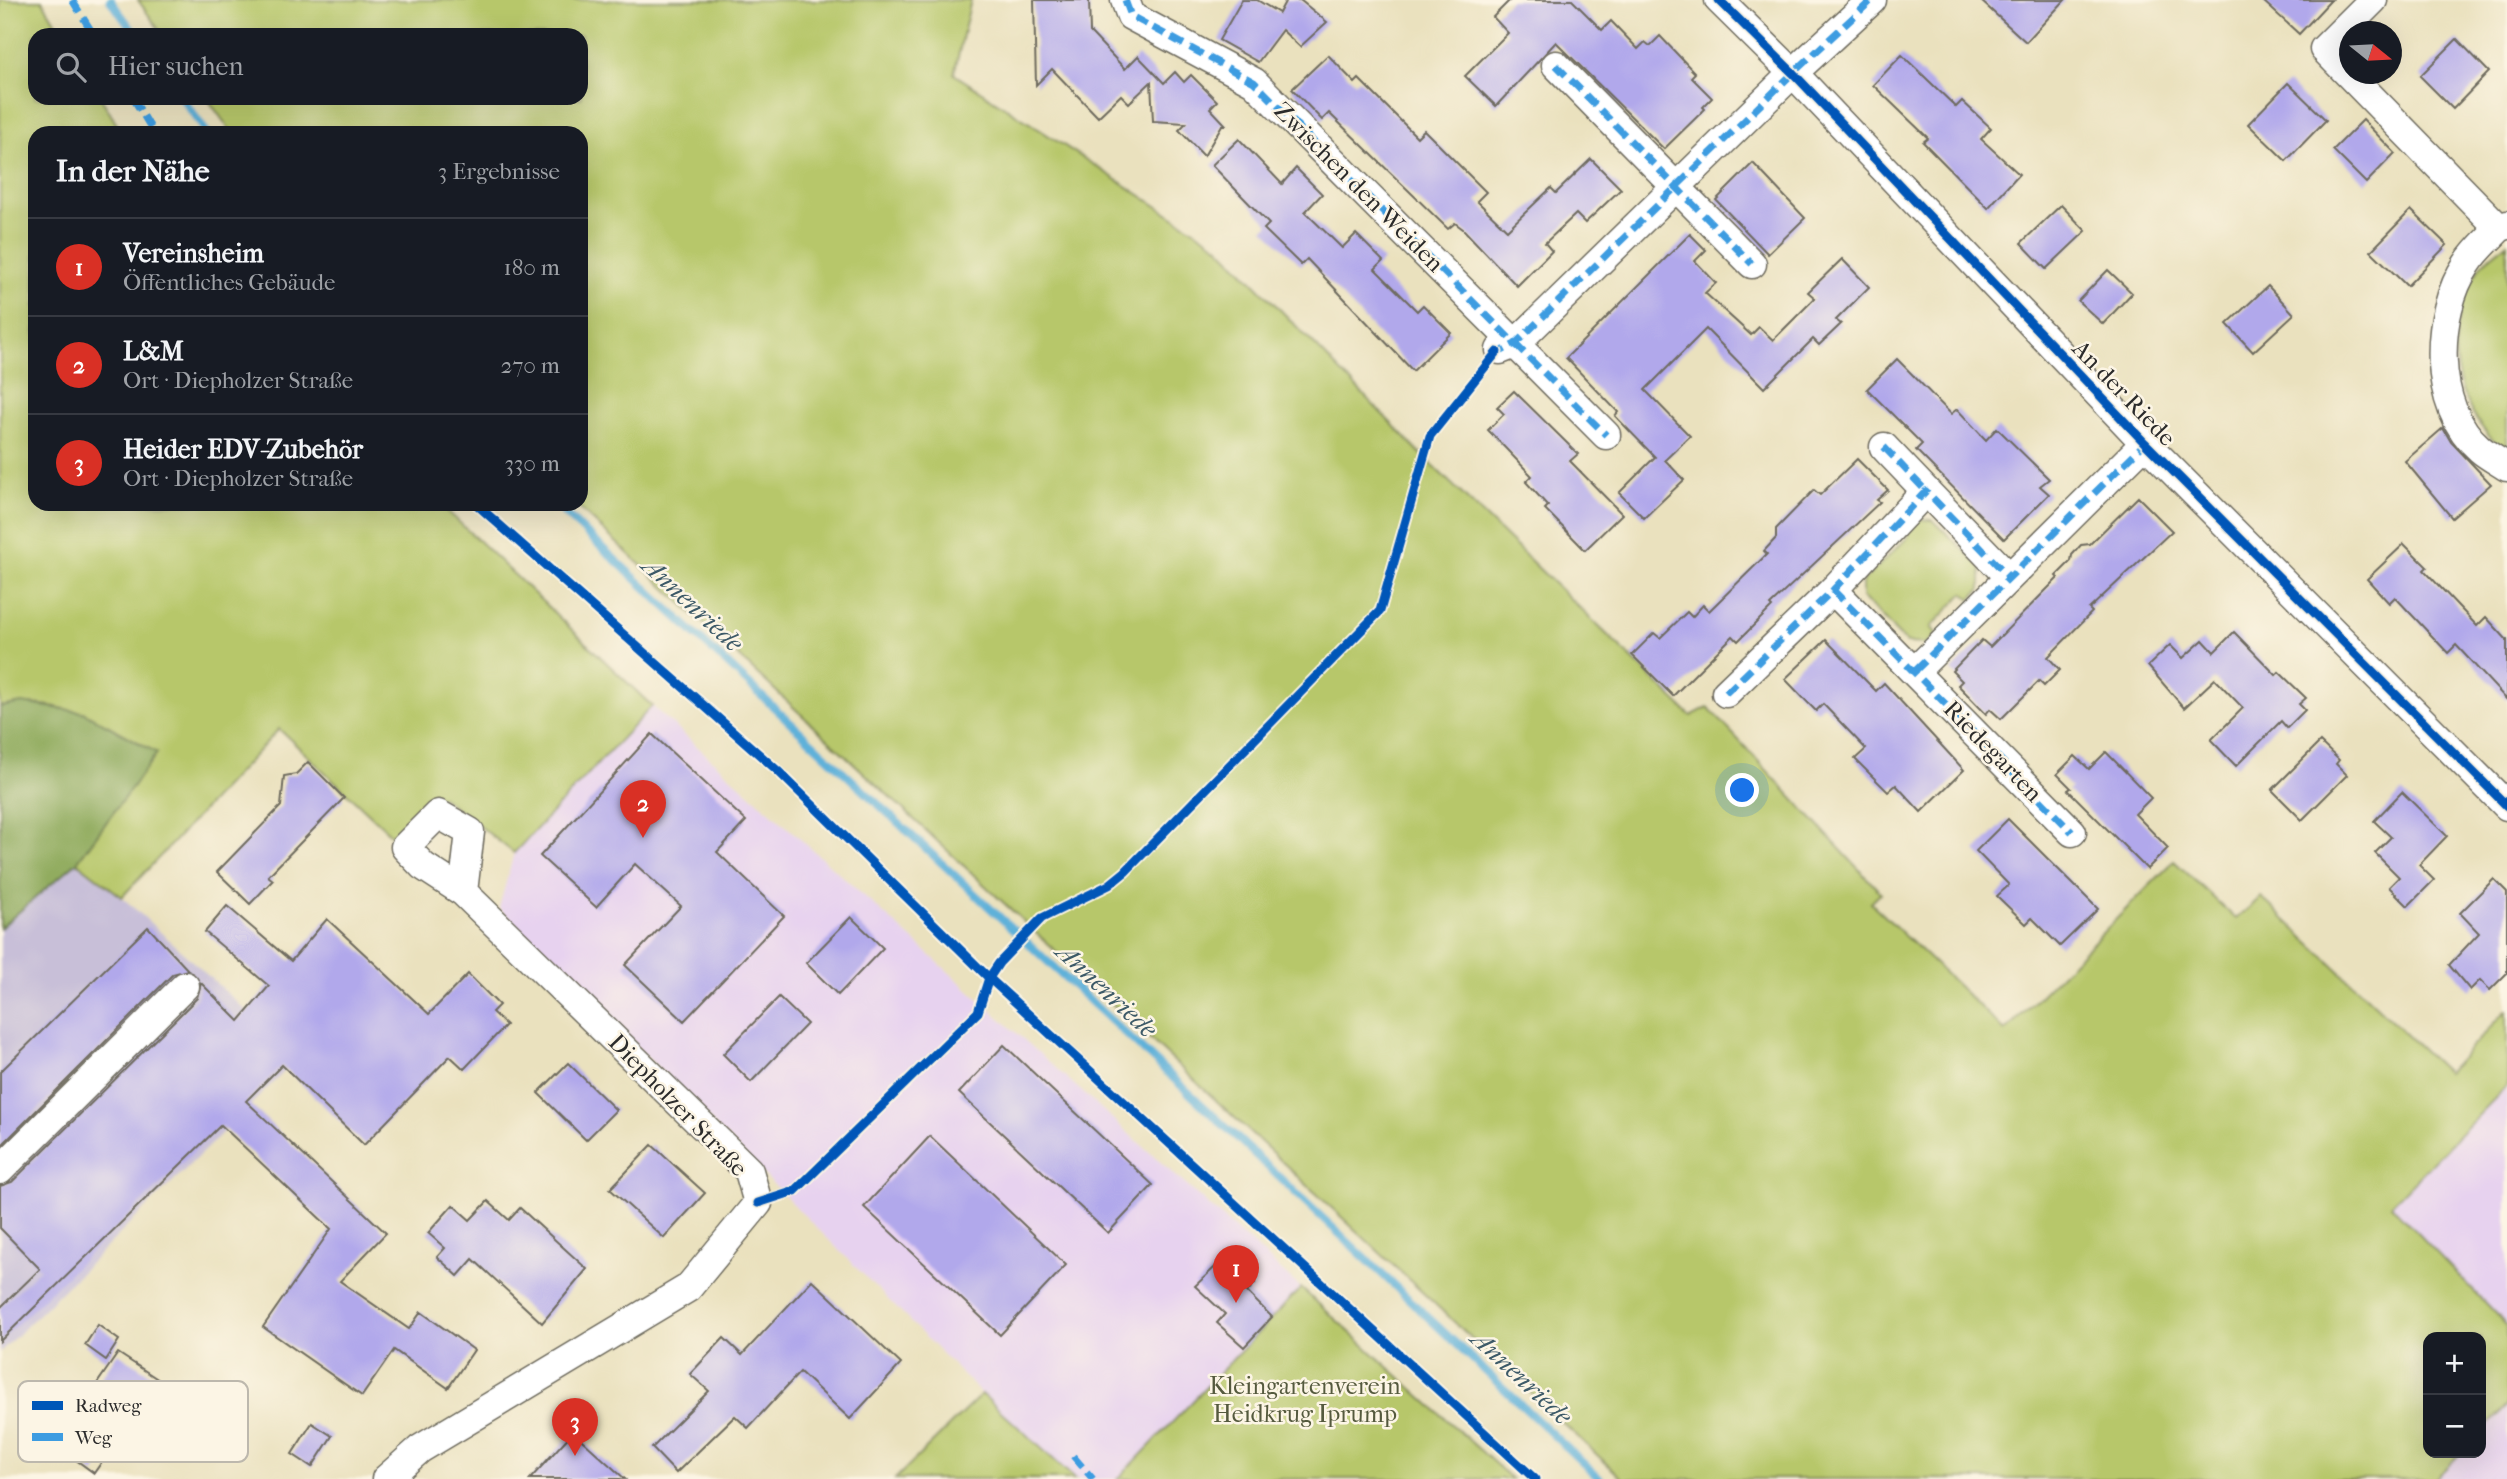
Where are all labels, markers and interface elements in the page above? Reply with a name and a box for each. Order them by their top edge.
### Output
north arrow [2339,21,2402,84]
search box [28,28,588,105]
icon: search [52,48,90,86]
text: Hier suchen [108,51,244,82]
street label: Zwischen den Weiden [1268,96,1450,278]
text: In der Nähe [56,154,210,189]
text: 3 Ergebnisse [438,158,560,185]
text: Vereinsheim [123,238,264,269]
text: 1 [75,254,83,281]
text: 180 m [503,254,560,281]
text: Öffentliches Gebäude [123,269,335,296]
street label: An der Riede [2066,334,2181,452]
text: L&M [123,336,184,367]
text: 2 [73,352,85,379]
text: 270 m [500,352,560,379]
text: Ort · Diepholzer Straße [123,367,353,394]
text: Heider EDV-Zubehör [123,434,363,465]
text: 3 [74,450,84,477]
text: 330 m [504,450,560,477]
text: Ort · Diepholzer Straße [123,465,353,492]
water label: Annenriede [634,548,750,659]
street label: Riedegarten [1938,695,2048,807]
your location [1725,773,1759,807]
pin: 2 [620,780,666,838]
water label: Annenriede [1048,934,1164,1045]
street label: Diepholzer Straße [603,1028,753,1182]
pin: 1 [1213,1245,1259,1303]
water label: Annenriede [1463,1321,1579,1432]
map controls [2423,1332,2486,1458]
button: + [2423,1332,2486,1395]
park label: Kleingartenverein Heidkrug Iprump [1209,1372,1401,1428]
legend [18,1381,248,1462]
text: Radweg [75,1395,142,1417]
button: − [2423,1395,2486,1458]
pin: 3 [552,1398,598,1456]
text: Weg [74,1427,113,1449]

